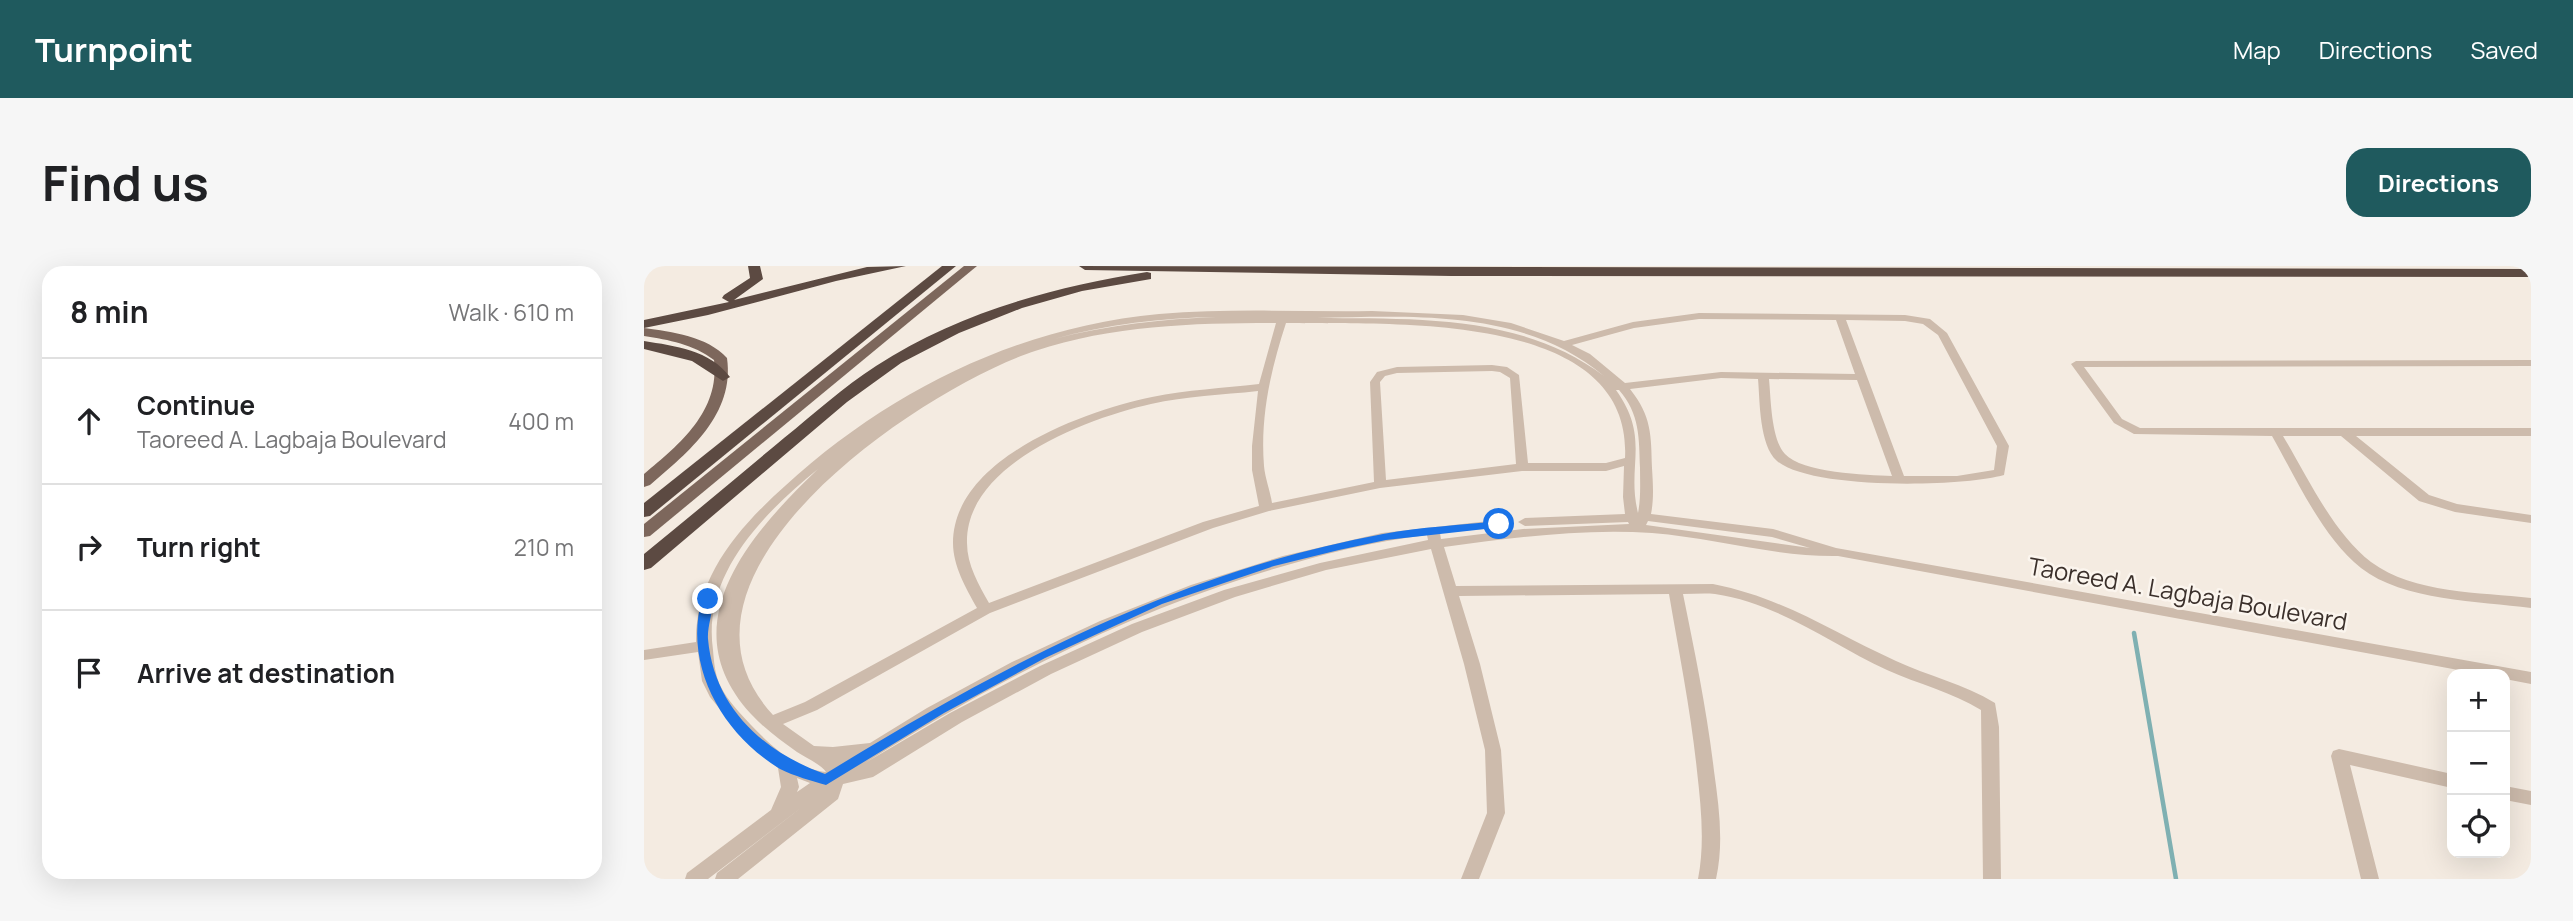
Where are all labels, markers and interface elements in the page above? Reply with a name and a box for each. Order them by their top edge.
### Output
text: Turnpoint [35,27,193,72]
text: Map [2233,33,2281,66]
text: Directions [2319,33,2432,66]
text: Saved [2470,33,2538,66]
button: Directions [2346,148,2531,217]
text: Find us [42,149,209,216]
text: 8 min [70,291,149,332]
text: Walk · 610 m [449,296,574,328]
text: Continue [137,387,255,423]
icon: ahead [70,402,108,440]
text: 400 m [508,405,574,437]
text: Taoreed A. Lagbaja Boulevard [137,423,447,455]
route start [1483,508,1514,539]
icon: right [70,528,108,566]
text: Turn right [137,529,261,565]
text: 210 m [514,531,574,563]
street label: Taoreed A. Lagbaja Boulevard [2026,549,2350,637]
route end [692,583,723,614]
icon: arrive [70,654,108,692]
text: Arrive at destination [137,655,395,691]
map controls [2447,669,2510,858]
button: + [2447,669,2510,732]
button: − [2447,732,2510,795]
button: locate [2447,795,2510,858]

